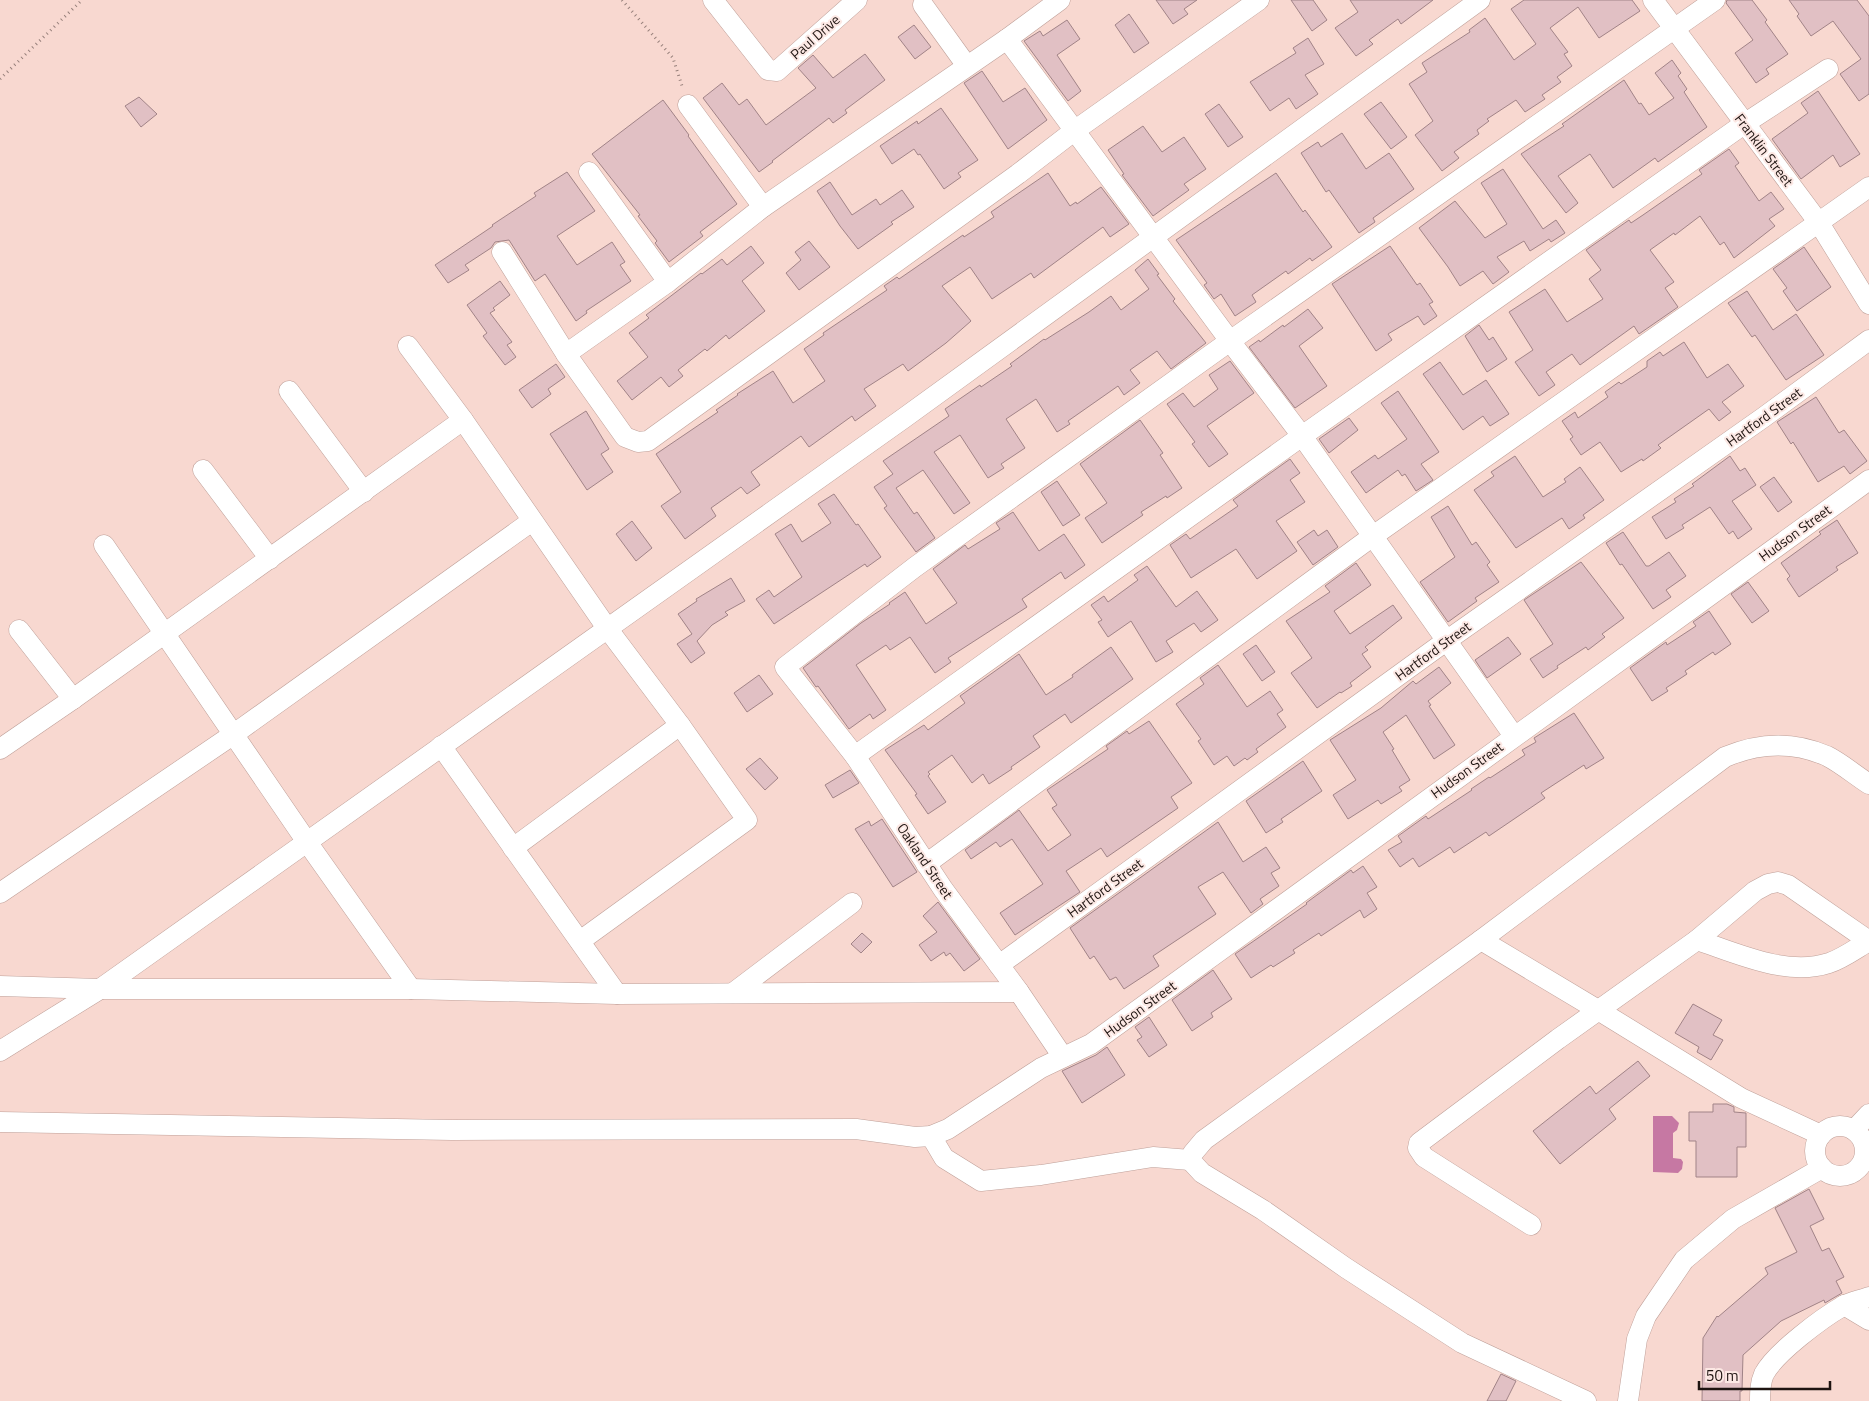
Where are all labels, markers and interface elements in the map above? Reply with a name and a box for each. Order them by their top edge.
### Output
street label: Paul Drive [785,9,844,64]
street label: Franklin Street [1730,109,1799,190]
street label: Hartford Street [1721,382,1806,451]
street label: Hudson Street [1754,499,1835,566]
street label: Hartford Street [1390,616,1475,685]
street label: Hudson Street [1426,736,1507,803]
street label: Oakland Street [892,819,959,903]
street label: Hartford Street [1062,853,1147,922]
street label: Hudson Street [1099,975,1180,1042]
scale bar [1699,1358,1830,1390]
text: 50 m [1706,1364,1739,1387]

